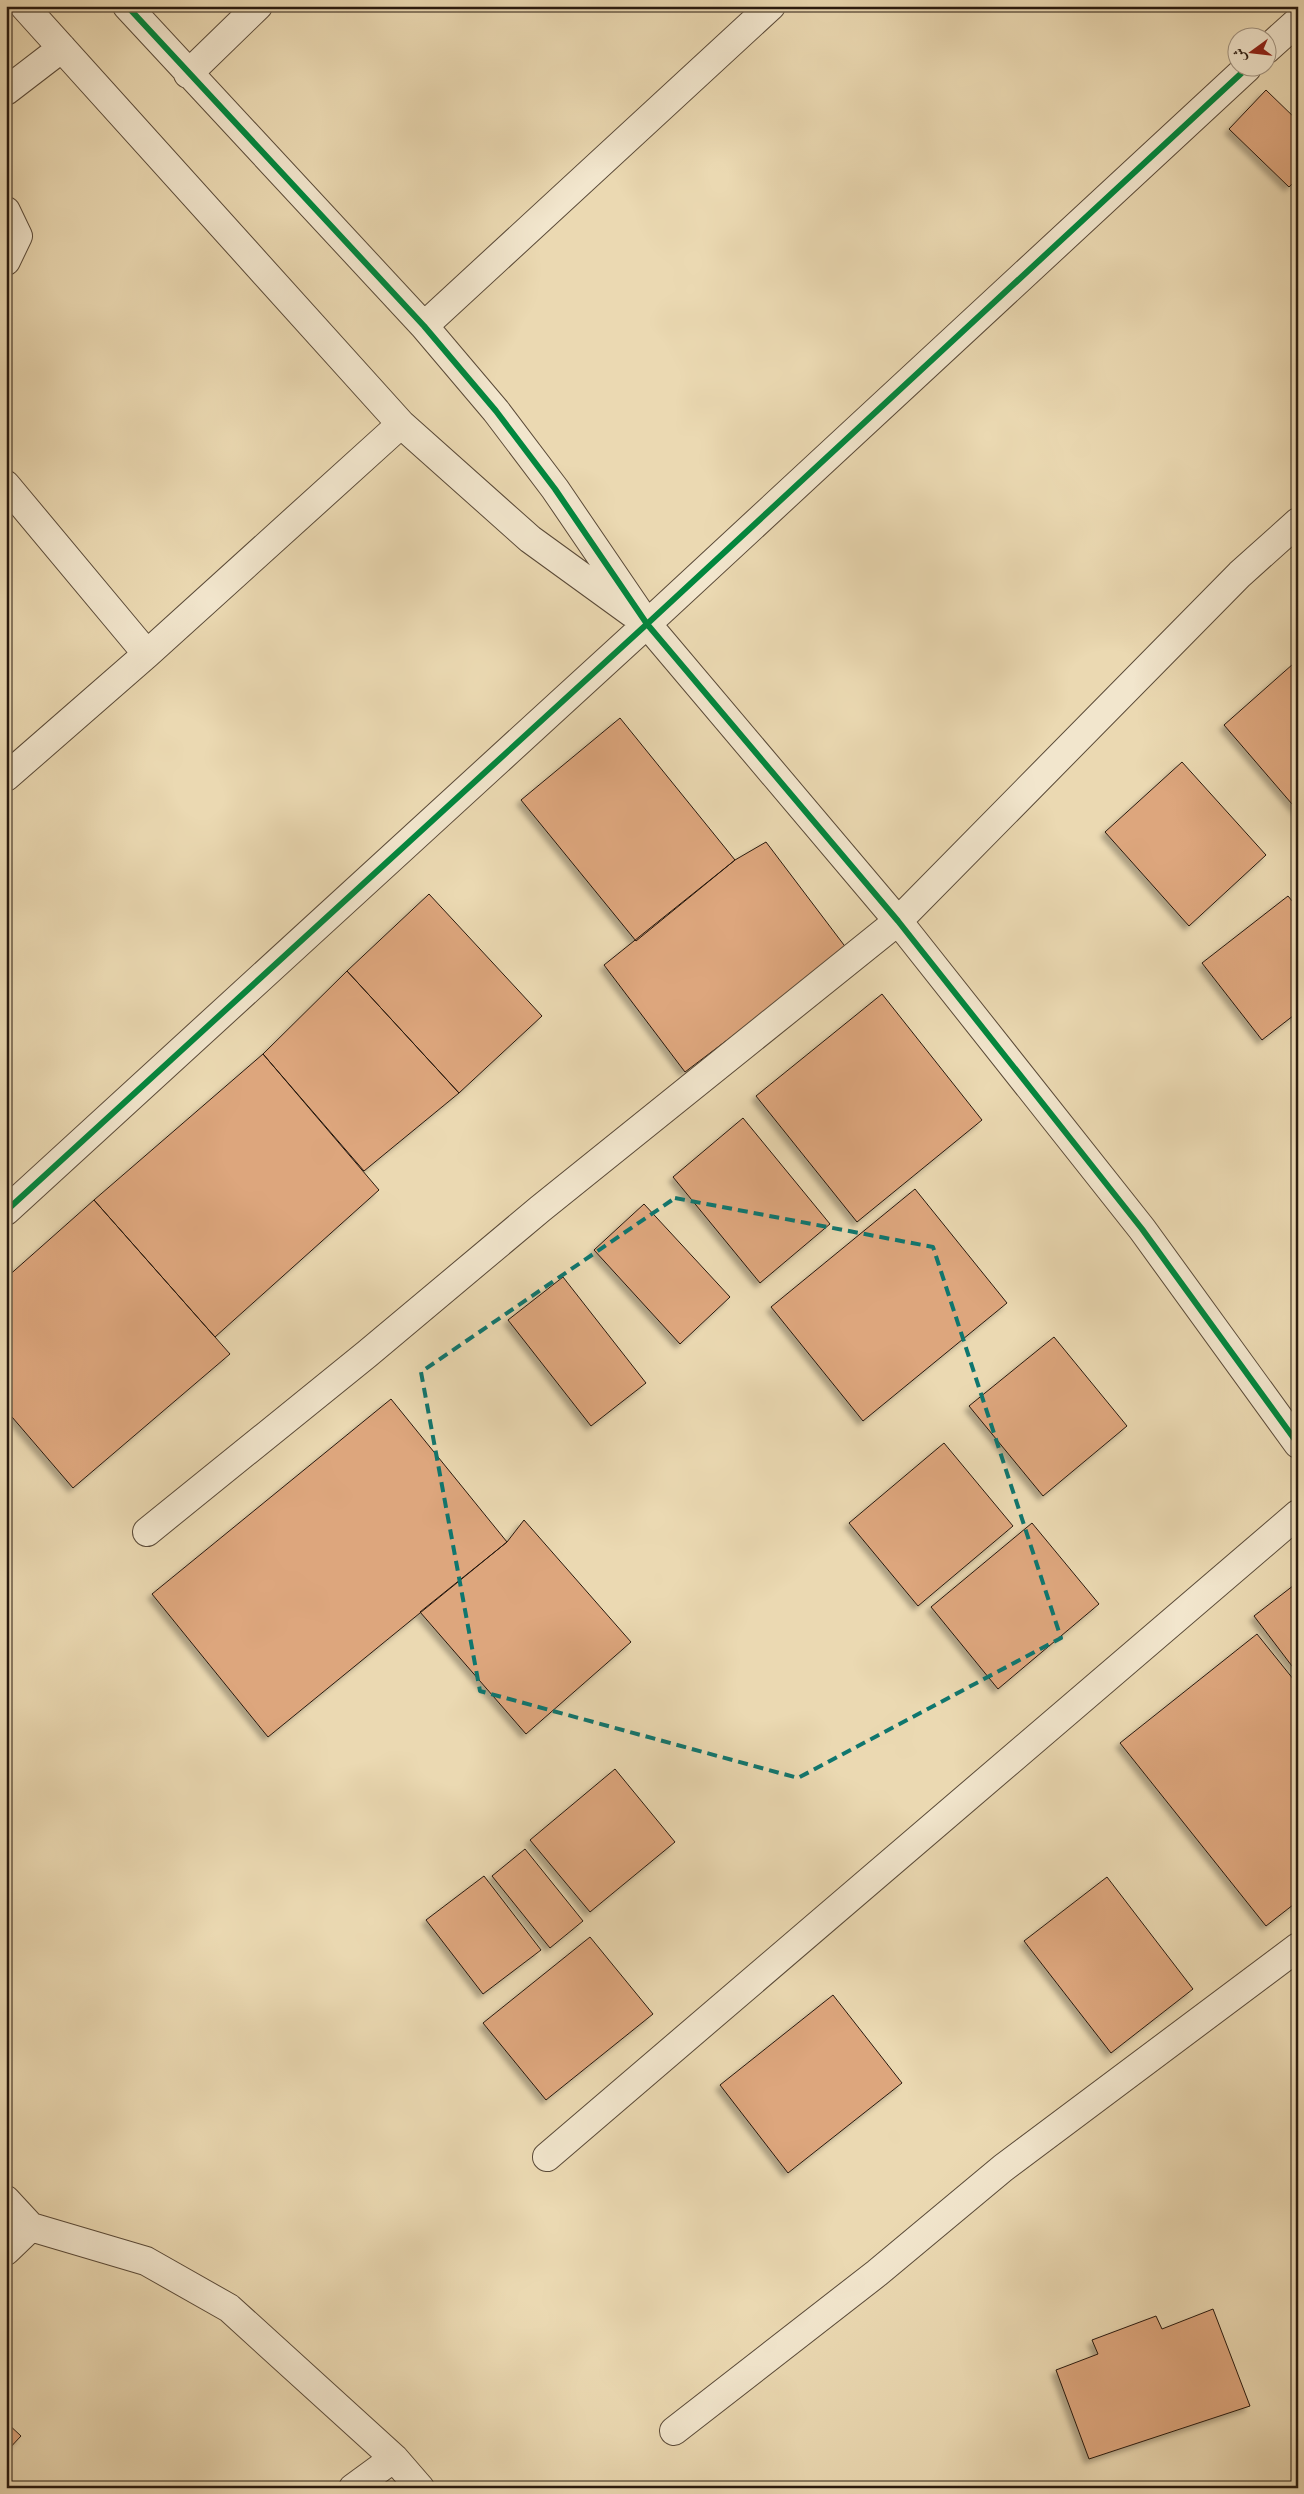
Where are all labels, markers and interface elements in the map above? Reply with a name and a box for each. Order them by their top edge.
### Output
north arrow [1226,28,1276,78]
text: ش [1229,46,1251,64]

